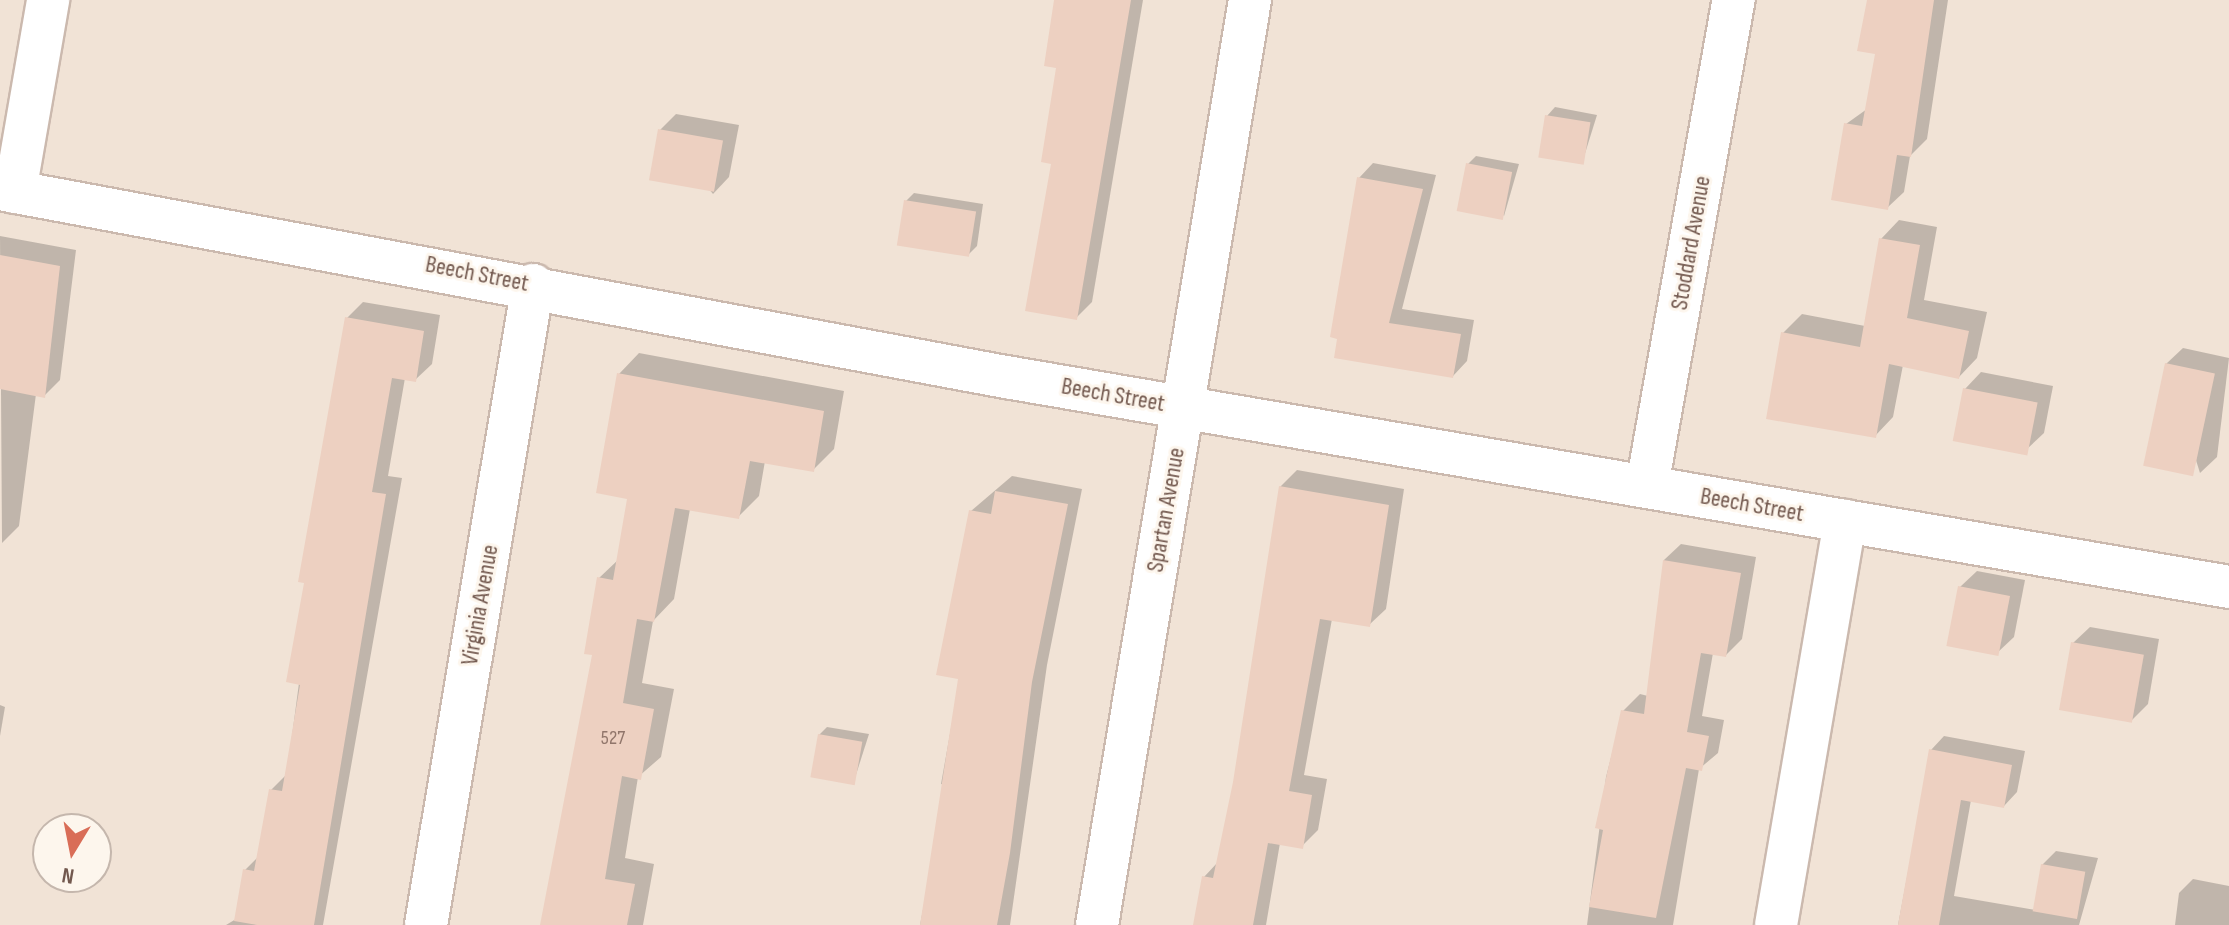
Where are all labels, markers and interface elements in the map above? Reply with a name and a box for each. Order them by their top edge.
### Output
street label: Stoddard Avenue [1665,174,1717,312]
street label: Beech Street [423,250,531,298]
street label: Beech Street [1059,372,1167,418]
street label: Spartan Avenue [1141,446,1191,574]
street label: Beech Street [1698,482,1806,528]
street label: Virginia Avenue [455,542,505,668]
house number: 527 [601,726,625,750]
north arrow [32,813,112,893]
text: N [60,861,76,889]

